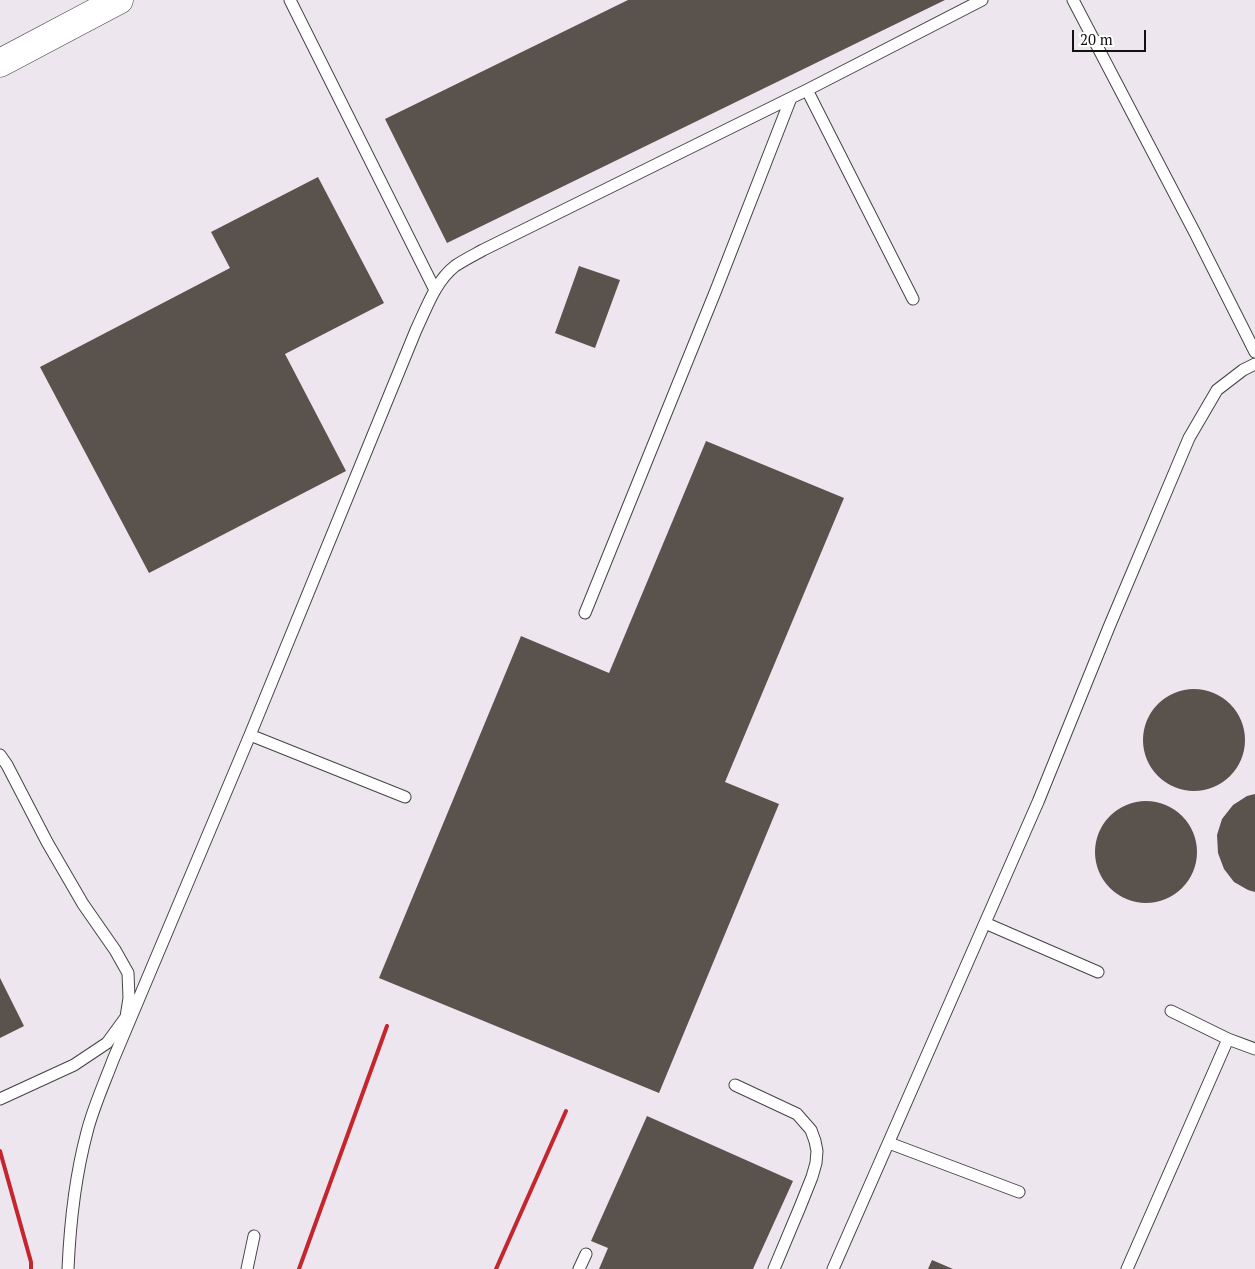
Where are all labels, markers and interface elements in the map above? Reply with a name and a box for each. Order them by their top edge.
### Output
scale bar [1075,20,1149,52]
text: 20 m [1080,29,1113,49]

